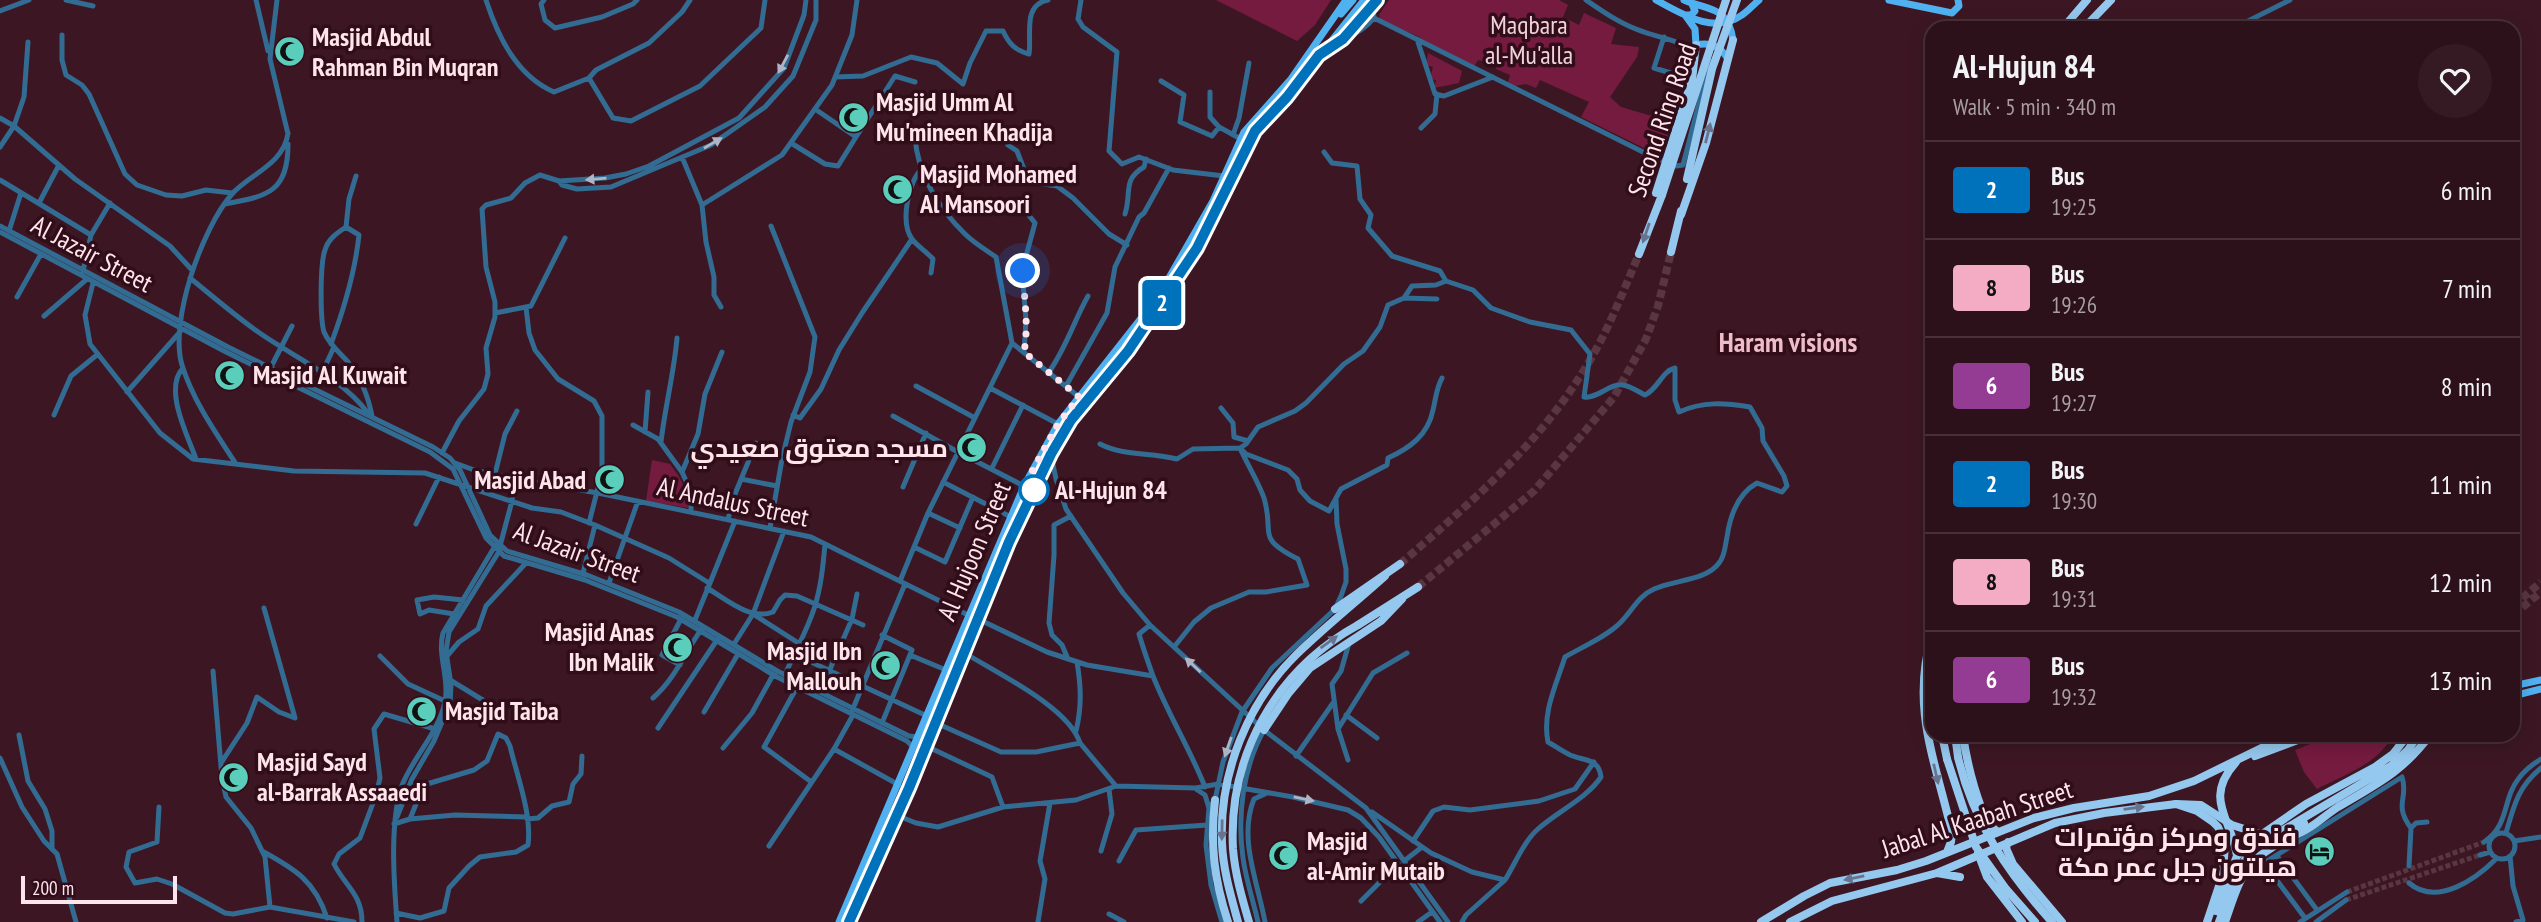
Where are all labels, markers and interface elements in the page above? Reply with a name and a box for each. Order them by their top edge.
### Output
park label: Maqbara al-Mu'alla [1485,8,1573,71]
place label: Masjid Abdul Rahman Bin Muqran [312,20,498,83]
mosque icon: Masjid Abdul Rahman Bin Muqran [272,35,306,69]
street label: Second Ring Road [1620,39,1703,201]
text: Al-Hujun 84 [1953,44,2095,87]
button: heart [2418,44,2492,118]
one-way arrow [778,54,790,74]
place label: Masjid Umm Al Mu'mineen Khadija [876,85,1053,148]
text: Walk · 5 min · 340 m [1953,92,2116,121]
mosque icon: Masjid Umm Al Mu'mineen Khadija [836,100,870,134]
one-way arrow [1703,122,1714,144]
one-way arrow [703,136,722,149]
place label: Masjid Mohamed Al Mansoori [919,157,1077,220]
text: Bus [2051,159,2084,192]
mosque icon: Masjid Mohamed Al Mansoori [880,172,914,206]
one-way arrow [585,174,607,185]
text: 2 [1986,174,1997,205]
text: 6 min [2441,174,2492,207]
text: 19:25 [2051,192,2097,221]
street label: Al Jazair Street [26,208,158,299]
one-way arrow [1640,223,1651,244]
your location [1005,253,1040,288]
text: Bus [2051,257,2084,290]
text: 8 [1986,272,1997,303]
text: 7 min [2442,272,2492,305]
line badge: 2 [1139,280,1185,326]
text: 2 [1156,287,1168,318]
text: 19:26 [2051,290,2097,319]
district label: Haram visions [1719,323,1857,360]
text: Bus [2051,355,2084,388]
mosque icon: Masjid Al Kuwait [213,358,247,392]
place label: Masjid Al Kuwait [253,358,407,391]
text: 6 [1986,370,1997,401]
text: 8 min [2441,370,2492,403]
text: 19:27 [2051,388,2097,417]
place label: مسجد معتوق صعيدي [691,431,948,469]
mosque icon: مسجد معتوق صعيدي [954,431,988,465]
text: Bus [2051,453,2084,486]
place label: Masjid Abad [474,463,586,496]
mosque icon: Masjid Abad [592,463,626,497]
text: 2 [1986,468,1997,499]
text: 11 min [2429,468,2492,501]
street label: Al Andalus Street [654,469,812,534]
place label: Al-Hujun 84 [1054,473,1167,506]
marker: Al-Hujun 84 [1019,475,1049,505]
street label: Al Hujoon Street [929,476,1018,625]
text: 19:30 [2051,486,2097,515]
street label: Al Jazair Street [509,513,645,590]
text: Bus [2051,551,2084,584]
text: 8 [1986,566,1997,597]
text: 12 min [2429,566,2492,599]
text: 19:31 [2051,584,2097,613]
place label: Masjid Anas Ibn Malik [545,615,654,678]
mosque icon: Masjid Anas Ibn Malik [660,630,694,664]
place label: Masjid Ibn Mallouh [767,634,862,697]
one-way arrow [1320,635,1338,649]
mosque icon: Masjid Ibn Mallouh [868,649,902,683]
text: Bus [2051,649,2084,682]
one-way arrow [1185,658,1202,674]
text: 6 [1986,664,1997,695]
text: 13 min [2429,664,2492,697]
text: 19:32 [2051,682,2097,711]
mosque icon: Masjid Taiba [405,694,439,728]
place label: Masjid Taiba [445,694,559,727]
one-way arrow [1222,737,1233,758]
place label: Masjid Sayd al-Barrak Assaaedi [257,745,427,808]
mosque icon: Masjid Sayd al-Barrak Assaaedi [217,760,251,794]
one-way arrow [1931,763,1942,785]
street label: Jabal Al Kaabah Street [1876,772,2076,865]
one-way arrow [1293,794,1315,805]
one-way arrow [2124,803,2146,814]
one-way arrow [1217,819,1228,841]
place label: فندق ومركز مؤتمرات هيلتون جبل عمر مكة [2054,820,2297,883]
place label: Masjid al-Amir Mutaib [1307,824,1445,887]
hotel icon: فندق ومركز مؤتمرات هيلتون جبل عمر مكة [2303,835,2337,869]
mosque icon: Masjid al-Amir Mutaib [1267,839,1301,873]
scale bar [21,873,177,905]
one-way arrow [1843,873,1865,884]
text: 200 m [32,876,74,900]

